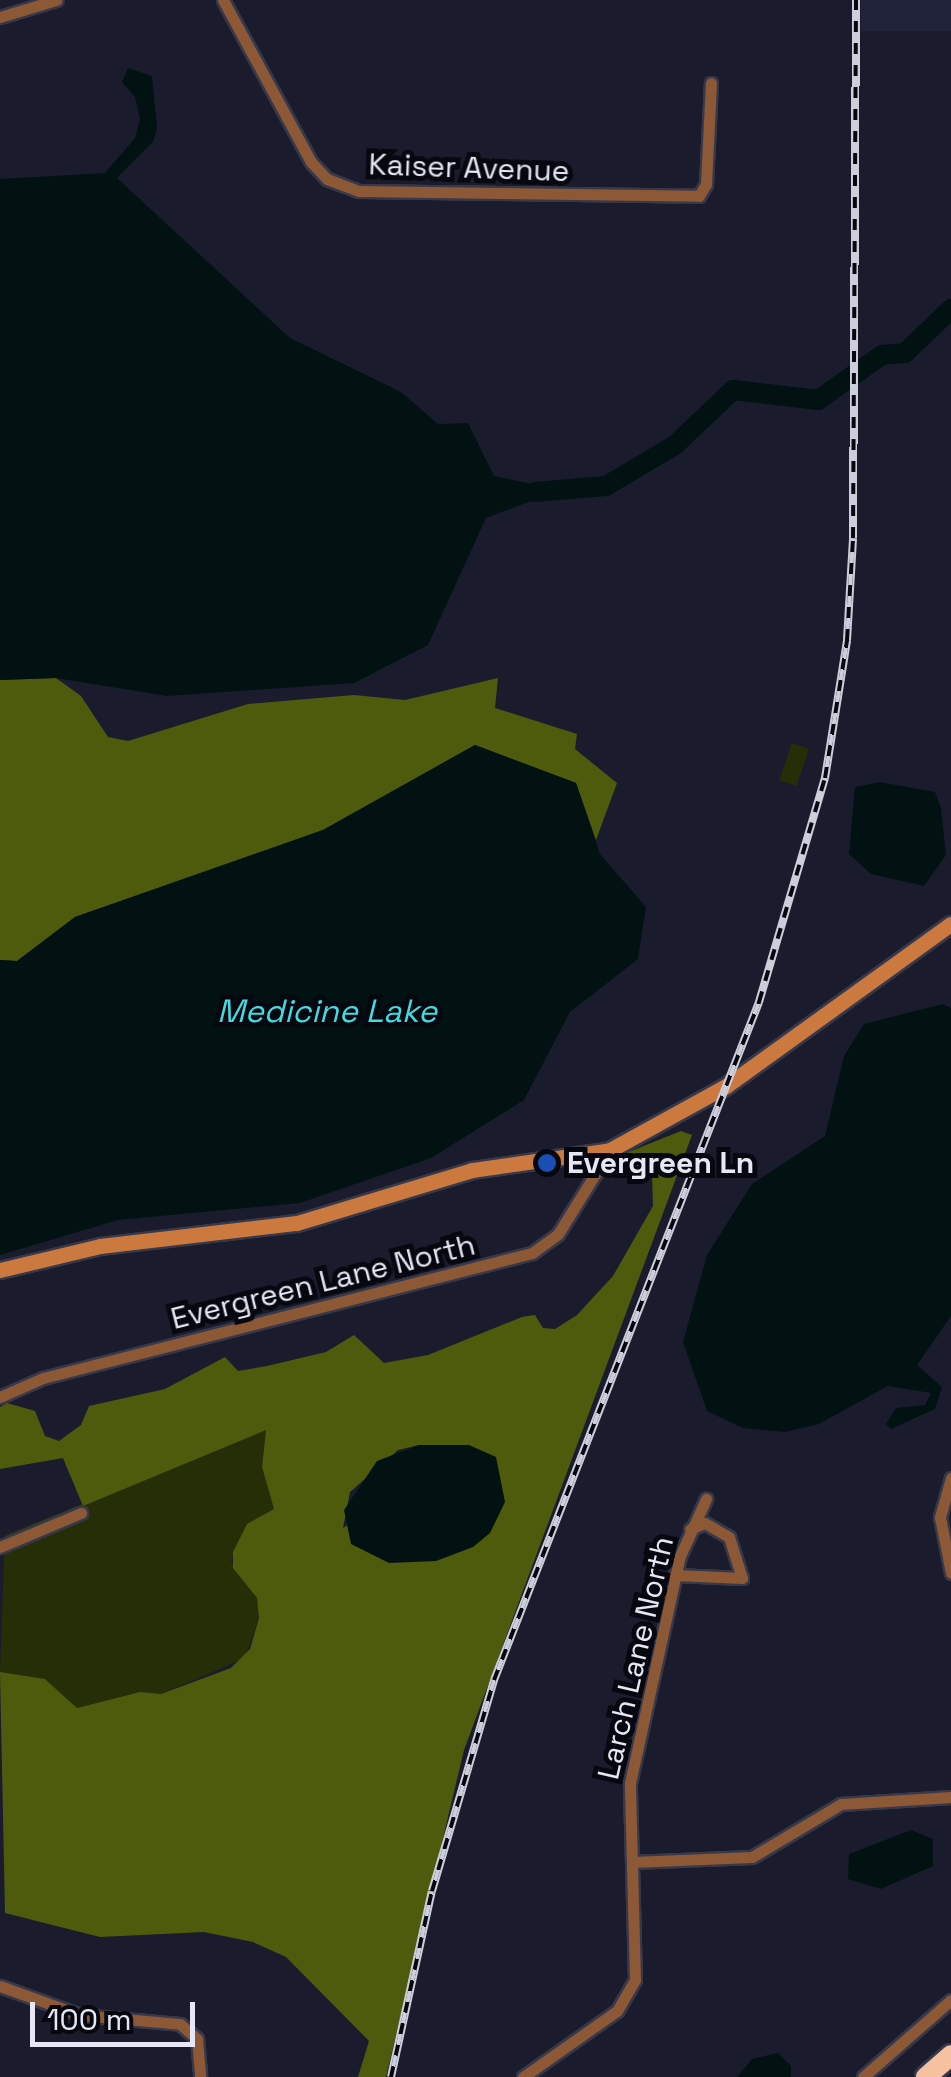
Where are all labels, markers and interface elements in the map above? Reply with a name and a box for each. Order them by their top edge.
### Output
street label: Kaiser Avenue [368,146,570,190]
water label: Medicine Lake [217,992,437,1030]
place label: Evergreen Ln [567,1145,754,1181]
marker: Evergreen Ln [536,1152,558,1174]
street label: Evergreen Lane North [167,1227,479,1337]
street label: Larch Lane North [591,1533,681,1783]
scale bar [35,1982,200,2044]
text: 100 m [47,2000,132,2039]

